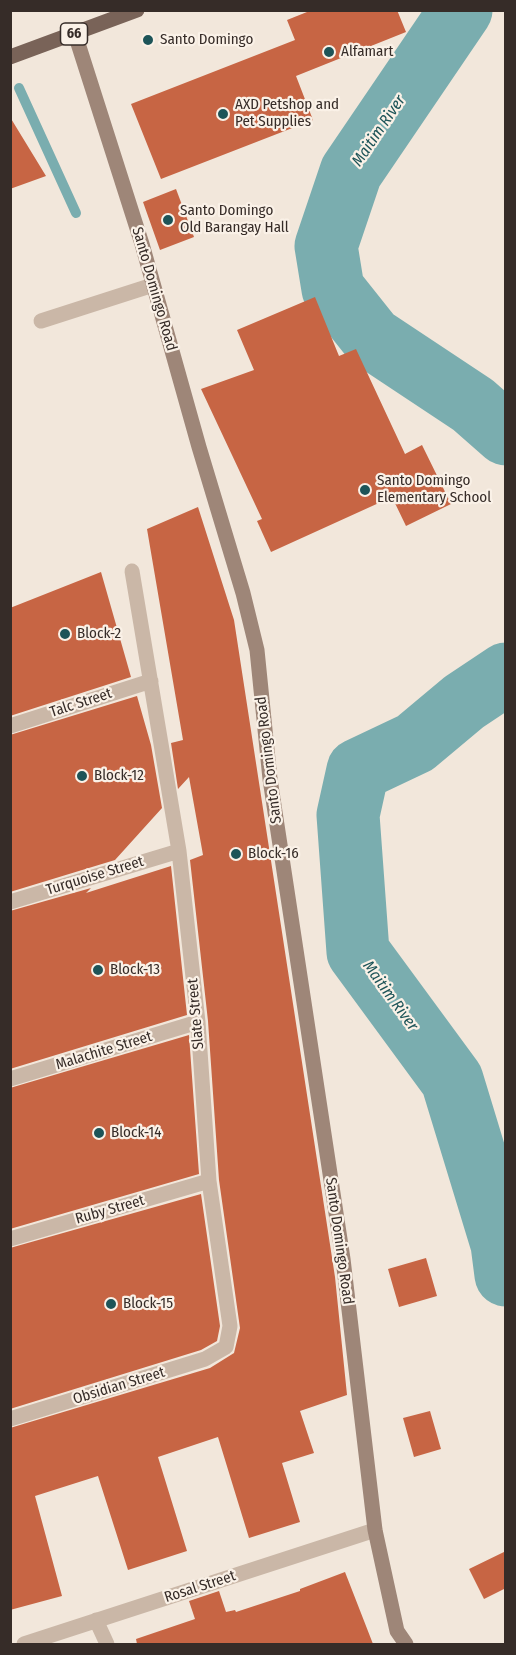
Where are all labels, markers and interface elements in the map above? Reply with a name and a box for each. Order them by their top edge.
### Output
road number: 66 [60,23,88,45]
place label: Santo Domingo [160,31,253,49]
marker: Santo Domingo [141,33,155,47]
place label: Alfamart [341,43,393,61]
marker: Alfamart [322,45,336,59]
water label: Maitim River [348,92,410,170]
place label: AXD Petshop and Pet Supplies [235,96,339,131]
marker: AXD Petshop and Pet Supplies [216,107,230,121]
place label: Santo Domingo Old Barangay Hall [180,202,289,237]
marker: Santo Domingo Old Barangay Hall [161,213,175,227]
street label: Santo Domingo Road [128,225,180,353]
place label: Santo Domingo Elementary School [377,472,491,507]
marker: Santo Domingo Elementary School [358,483,372,497]
place label: Block-2 [77,625,121,643]
marker: Block-2 [58,627,72,641]
street label: Talc Street [48,685,114,721]
street label: Santo Domingo Road [252,695,286,825]
place label: Block-12 [94,767,144,785]
marker: Block-12 [75,769,89,783]
place label: Block-16 [248,845,299,863]
marker: Block-16 [229,847,243,861]
street label: Turquoise Street [44,853,146,899]
water label: Maitim River [358,957,422,1035]
place label: Block-13 [110,961,160,979]
marker: Block-13 [91,963,105,977]
street label: Slate Street [184,978,208,1050]
street label: Malachite Street [54,1028,154,1074]
place label: Block-14 [111,1124,161,1142]
marker: Block-14 [92,1126,106,1140]
street label: Santo Domingo Road [321,1176,357,1306]
street label: Ruby Street [73,1192,147,1228]
place label: Block-15 [123,1295,173,1313]
marker: Block-15 [104,1297,118,1311]
street label: Obsidian Street [71,1363,167,1409]
street label: Rosal Street [162,1567,238,1607]

